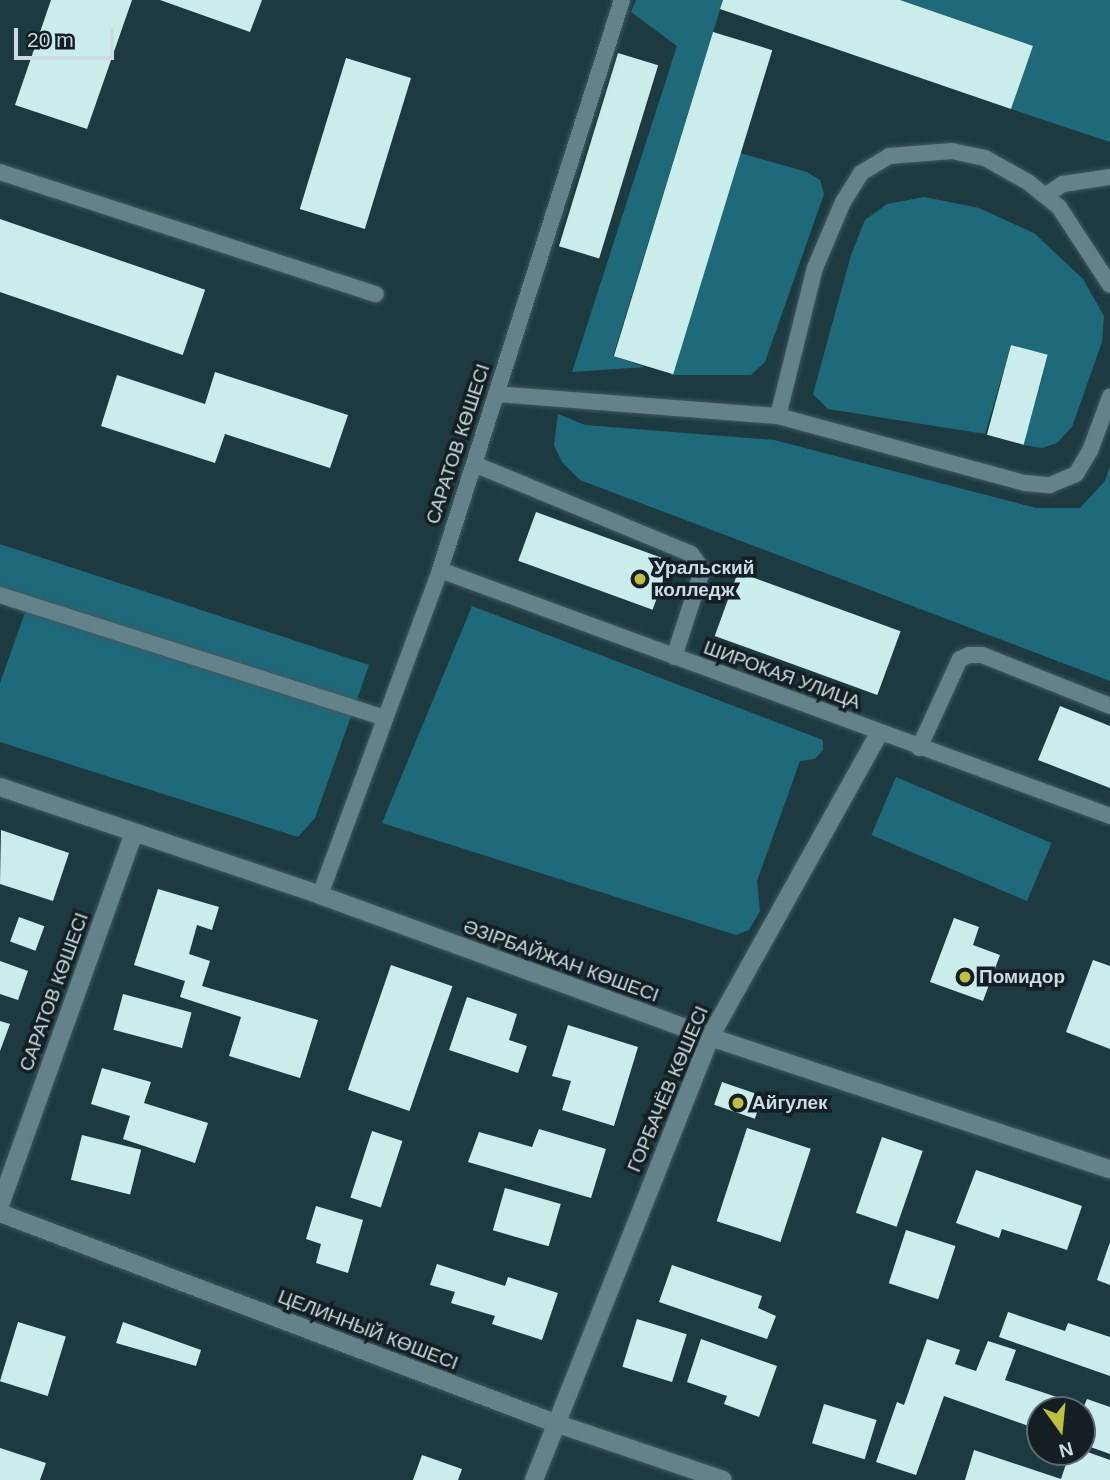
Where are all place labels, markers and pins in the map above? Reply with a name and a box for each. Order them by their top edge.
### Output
place label: Уральский колледж [654,557,754,601]
marker: Уральский колледж [632,571,648,587]
place label: Помидор [979,966,1065,988]
marker: Помидор [957,969,973,985]
place label: Айгулек [752,1092,828,1114]
marker: Айгулек [730,1095,746,1111]

